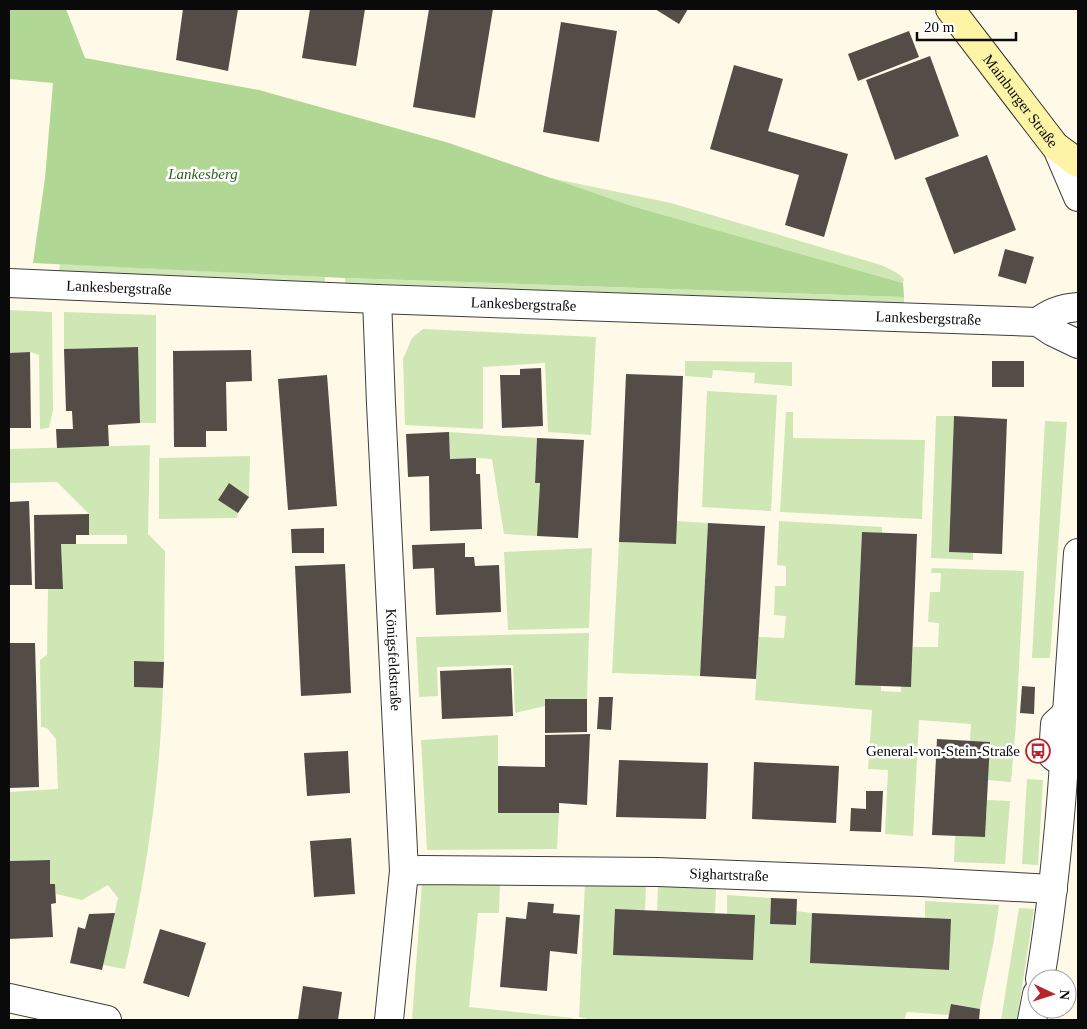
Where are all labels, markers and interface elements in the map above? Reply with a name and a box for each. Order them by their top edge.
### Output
scale bar [917,10,1016,42]
text: 20 m [924,19,955,35]
street label: Mainburger Straße [980,51,1061,151]
park label: Lankesberg [167,166,238,182]
street label: Lankesbergstraße [66,277,172,298]
street label: Lankesbergstraße [471,294,577,314]
street label: Lankesbergstraße [875,308,982,328]
street label: Königsfeldstraße [383,608,404,712]
bus stop icon: General-von-Stein-Straße [1025,738,1051,764]
place label: General-von-Stein-Straße [866,743,1020,759]
street label: Sighartstraße [689,865,769,884]
north arrow [1027,969,1077,1019]
text: N [1057,989,1072,1000]

